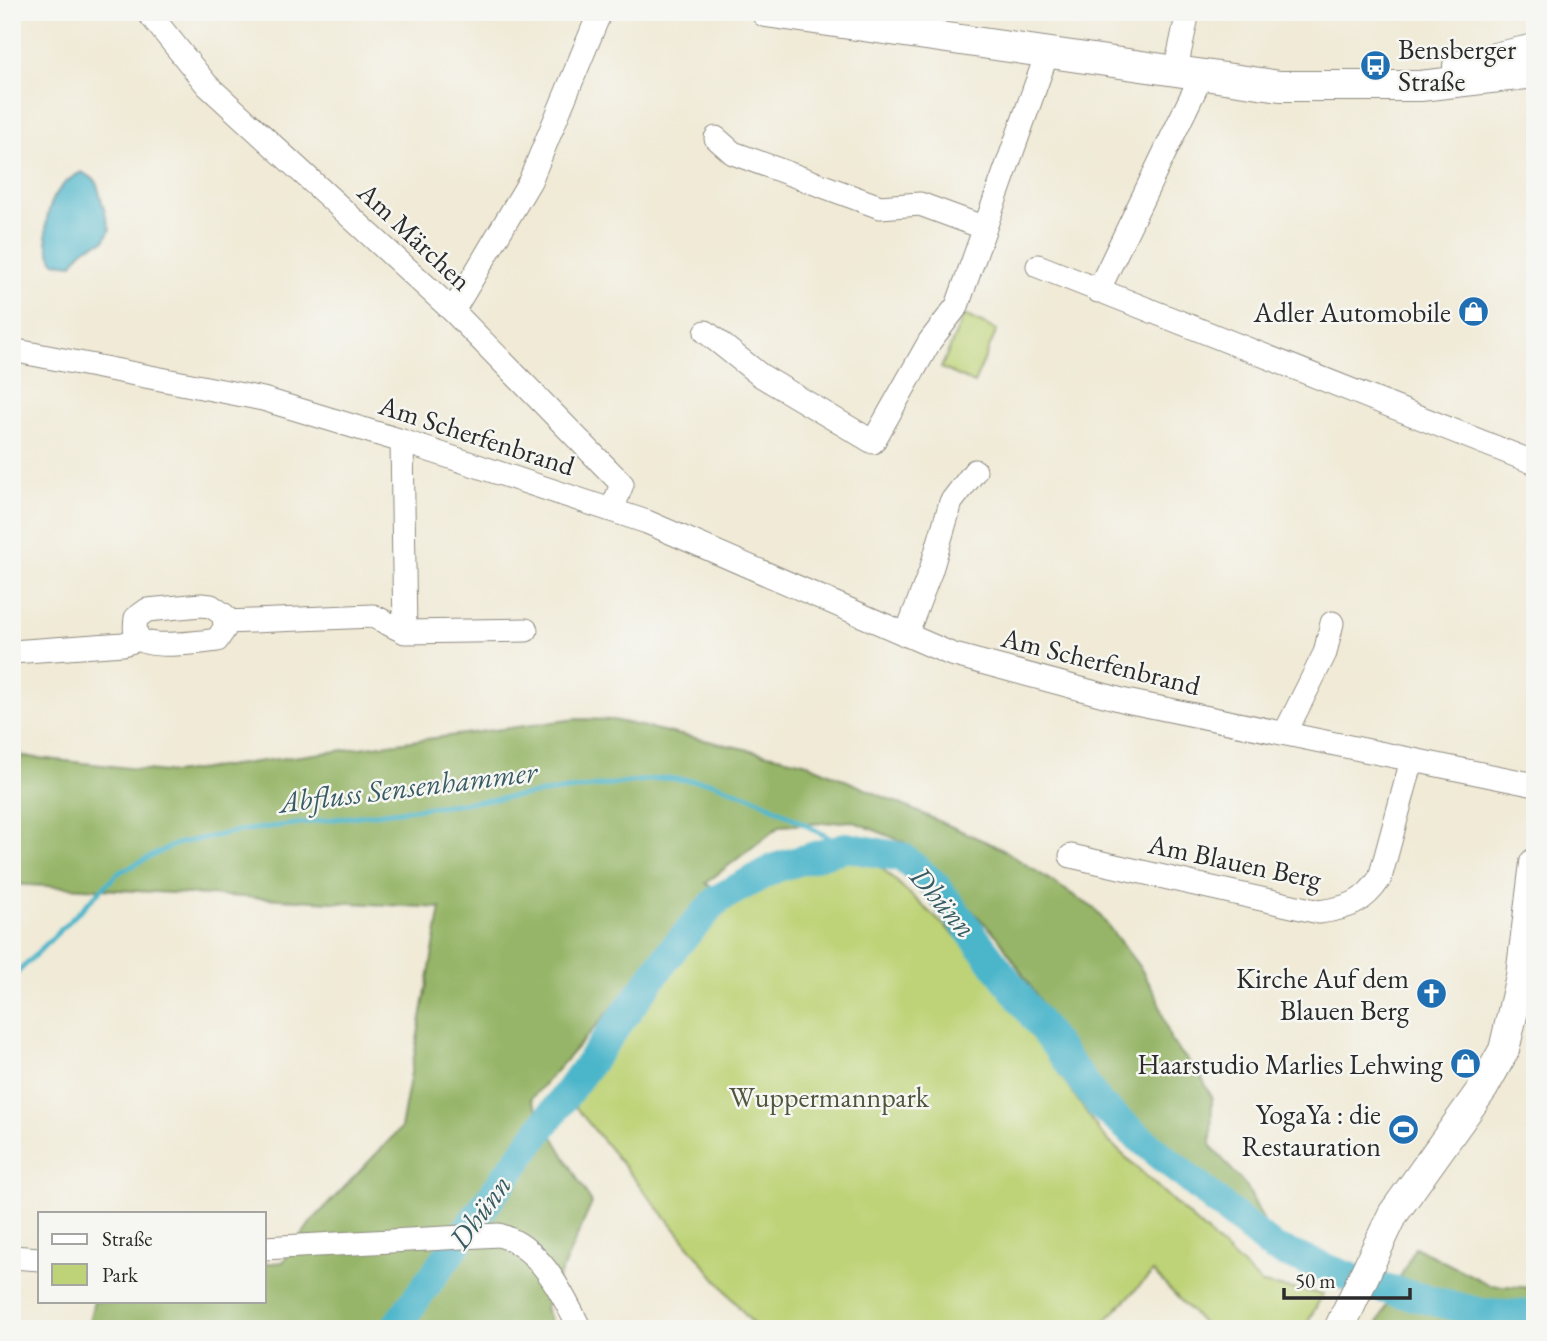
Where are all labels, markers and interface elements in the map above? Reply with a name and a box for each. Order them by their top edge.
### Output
place label: Bensberger Straße [1398,31,1517,99]
bus stop icon: Bensberger Straße [1358,48,1392,82]
street label: Am Märchen [350,173,480,298]
place label: Adler Automobile [1253,294,1451,330]
shop icon: Adler Automobile [1457,295,1491,329]
street label: Am Scherfenbrand [374,386,580,484]
street label: Am Scherfenbrand [997,619,1205,703]
water label: Abfluss Sensenhammer [275,751,541,822]
street label: Am Blauen Berg [1144,825,1326,897]
water label: Dhünn [901,857,985,946]
place label: Kirche Auf dem Blauen Berg [1236,960,1410,1028]
church icon: Kirche Auf dem Blauen Berg [1415,977,1449,1011]
place label: Haarstudio Marlies Lehwing [1137,1046,1444,1082]
shop icon: Haarstudio Marlies Lehwing [1449,1047,1483,1081]
park label: Wuppermannpark [729,1079,930,1115]
place label: YogaYa : die Restauration [1242,1096,1381,1164]
sports icon: YogaYa : die Restauration [1387,1113,1421,1147]
water label: Dhünn [439,1167,520,1258]
legend [38,1212,266,1302]
text: Straße [102,1225,153,1252]
scale bar [1284,1257,1410,1301]
text: Park [102,1261,139,1288]
text: 50 m [1295,1267,1336,1294]

